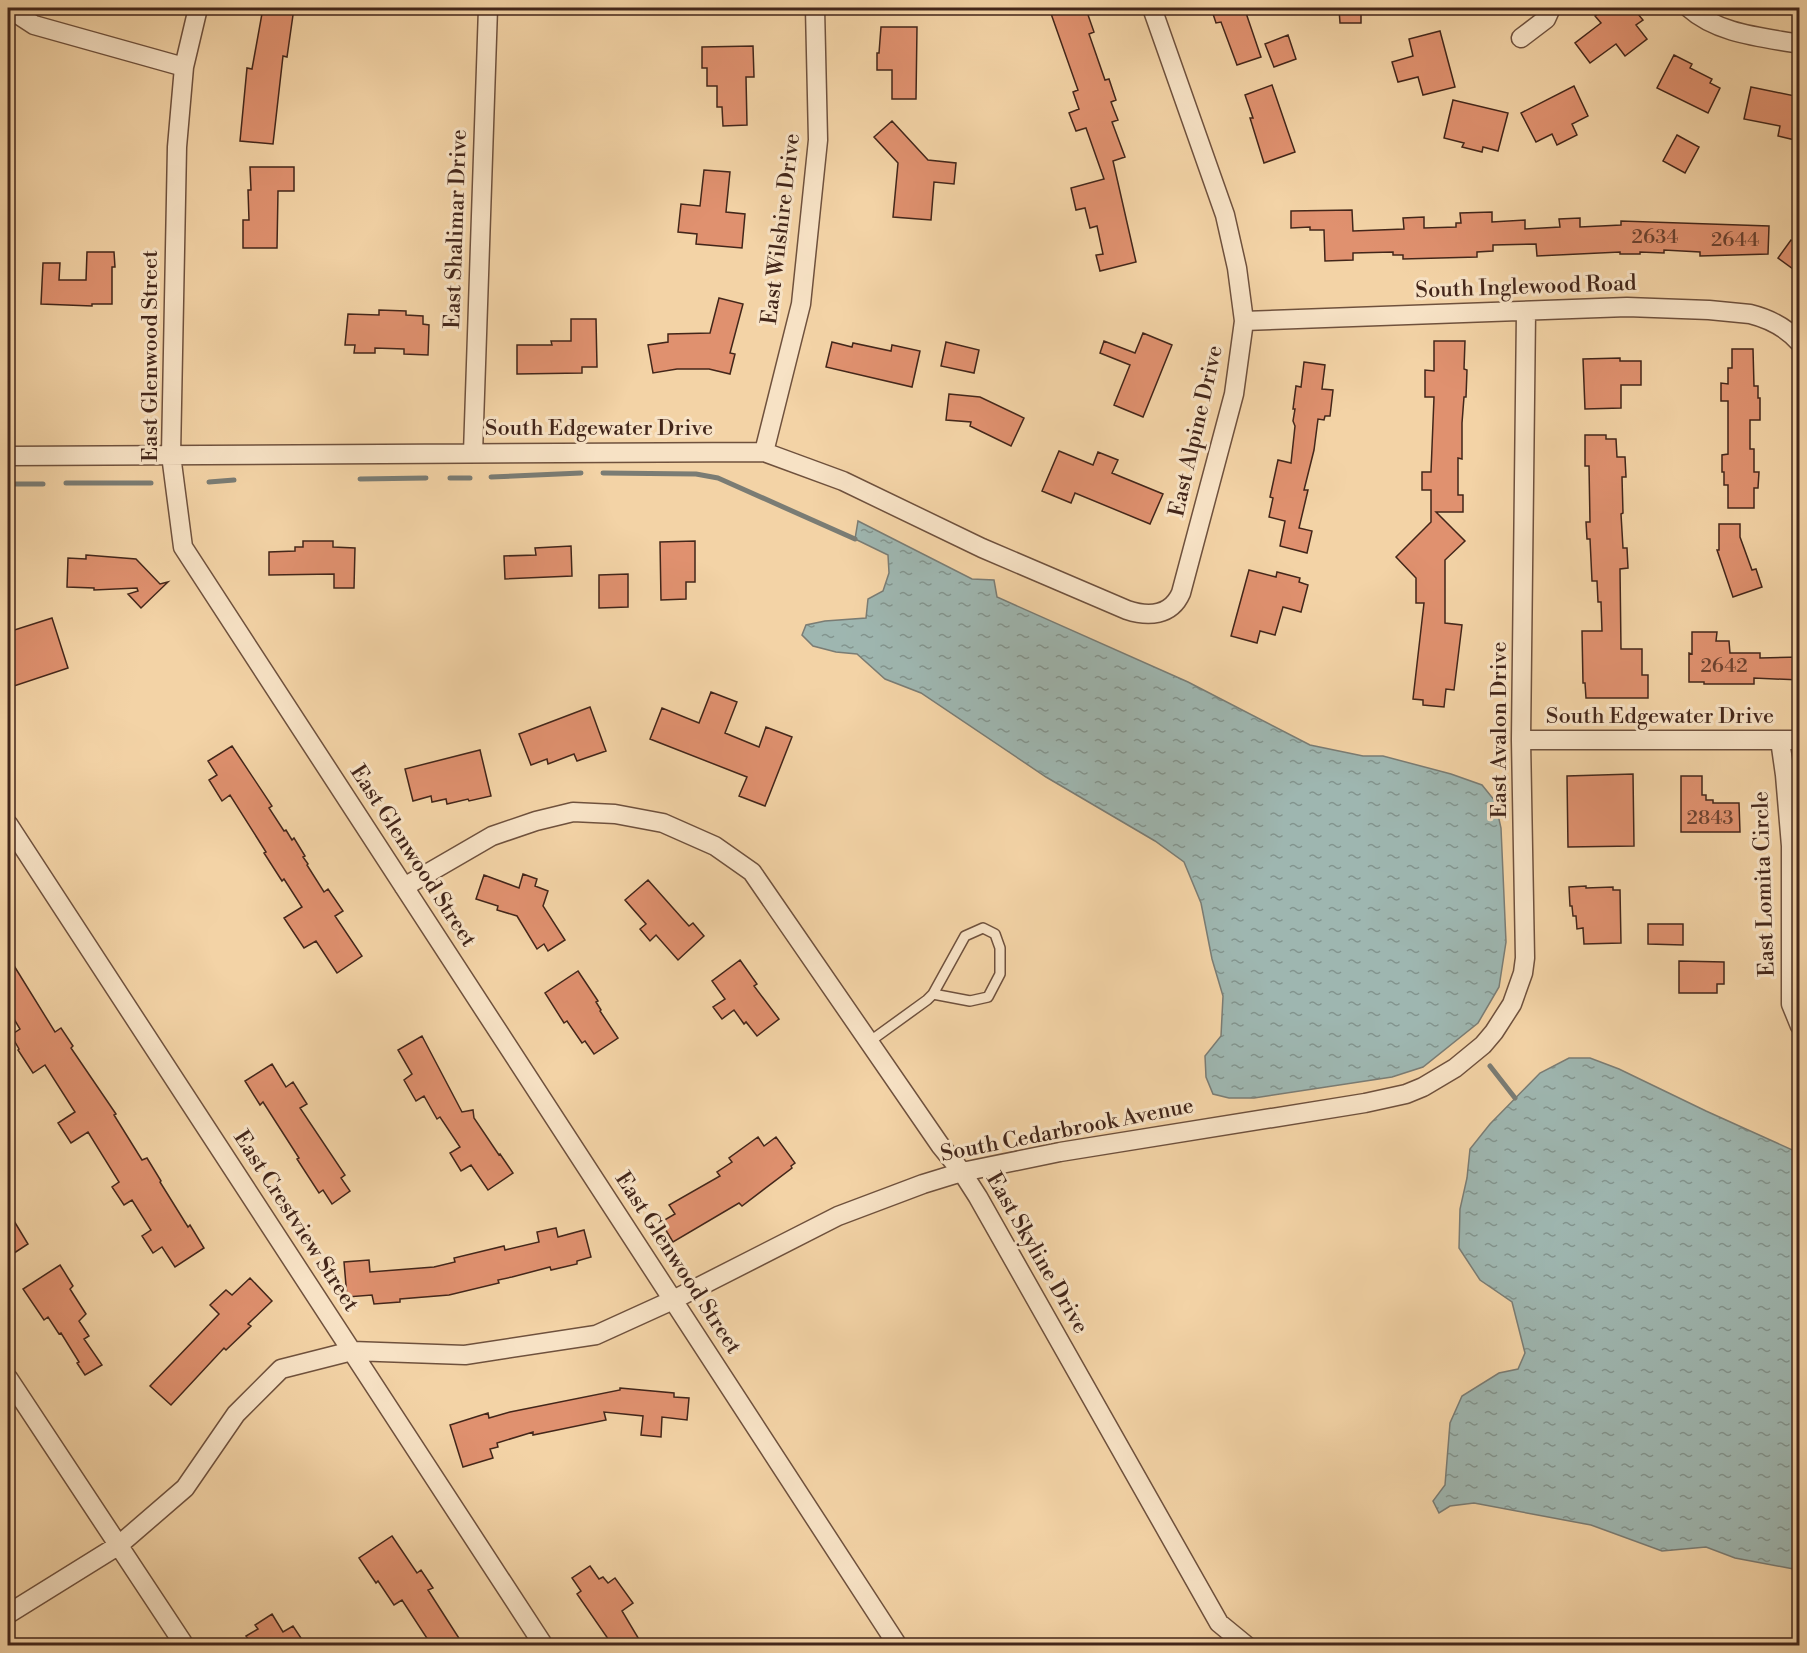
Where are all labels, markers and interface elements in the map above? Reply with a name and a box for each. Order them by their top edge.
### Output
street label: East Shalimar Drive [439,129,473,329]
street label: East Wilshire Drive [756,132,806,326]
house number: 2634 [1632,225,1678,250]
house number: 2644 [1711,228,1759,253]
street label: East Glenwood Street [137,250,164,462]
street label: South Inglewood Road [1415,270,1638,304]
street label: East Alpine Drive [1163,343,1229,519]
street label: South Edgewater Drive [485,415,713,442]
street label: East Avalon Drive [1486,641,1513,819]
house number: 2642 [1700,654,1748,679]
street label: South Edgewater Drive [1546,703,1774,730]
street label: East Glenwood Street [344,760,482,952]
street label: East Lomita Circle [1747,791,1781,977]
house number: 2843 [1687,806,1733,831]
street label: South Cedarbrook Avenue [938,1092,1196,1168]
street label: East Crestview Street [227,1125,365,1317]
street label: East Glenwood Street [609,1167,747,1359]
street label: East Skyline Drive [980,1168,1094,1338]

